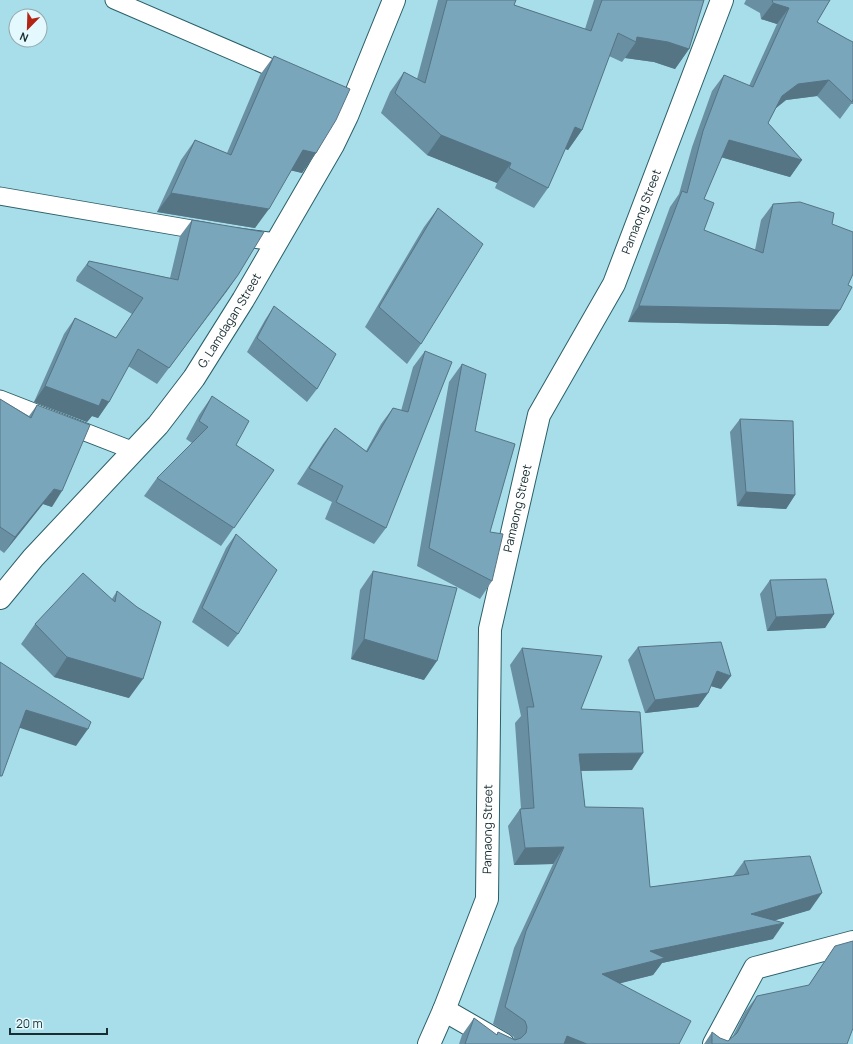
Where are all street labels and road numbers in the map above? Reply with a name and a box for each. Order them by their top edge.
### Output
street label: Pamaong Street [617,167,665,256]
street label: G. Lamdagan Street [193,270,265,371]
street label: Pamaong Street [499,463,535,554]
street label: Pamaong Street [478,784,496,874]

